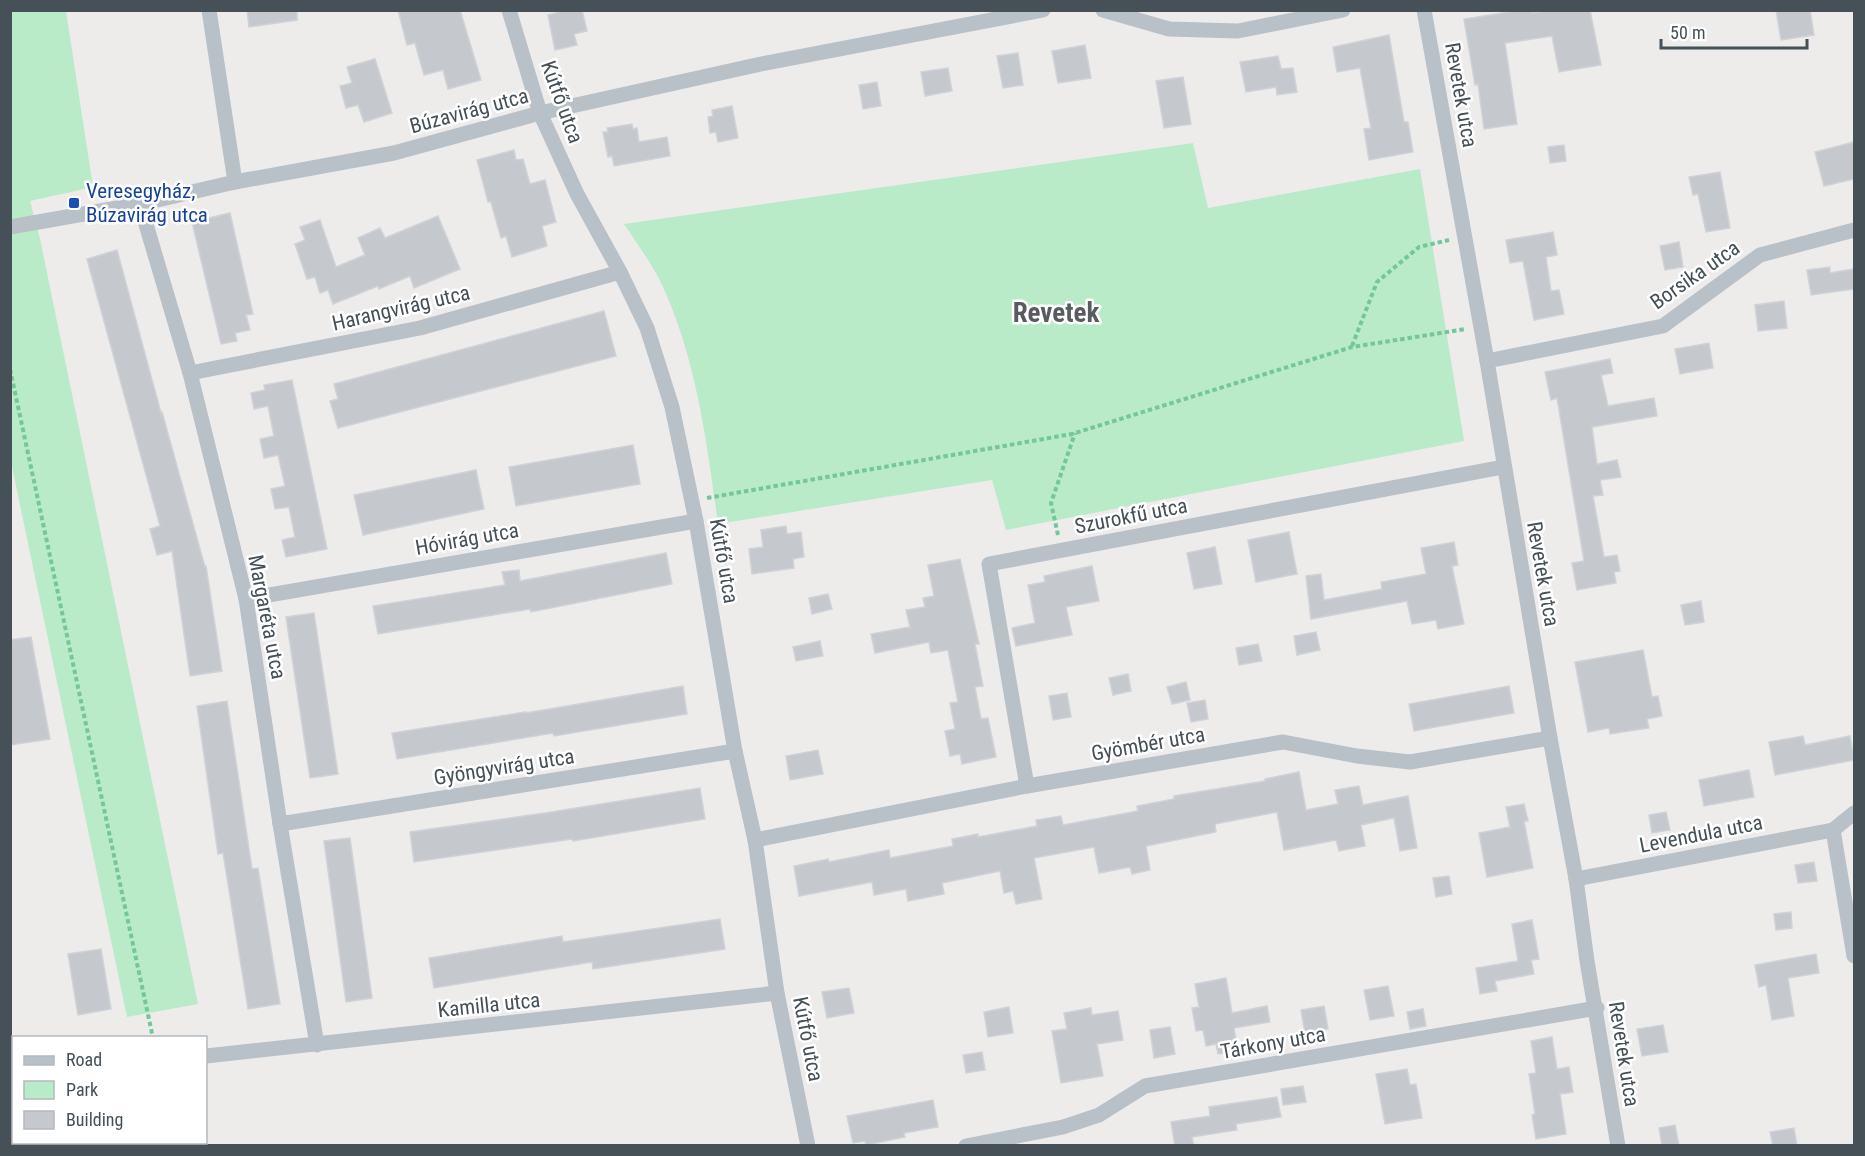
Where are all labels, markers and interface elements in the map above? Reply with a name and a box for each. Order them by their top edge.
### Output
scale bar [1661,12,1806,50]
text: 50 m [1670,22,1705,43]
street label: Revetek utca [1440,41,1482,149]
street label: Kútfő utca [536,58,588,146]
street label: Búzavirág utca [407,84,531,138]
place label: Veresegyház, Búzavirág utca [86,179,208,227]
marker: Veresegyház, Búzavirág utca [67,196,81,210]
street label: Borsika utca [1646,236,1744,314]
street label: Harangvirág utca [330,280,472,336]
district label: Revetek [1013,297,1099,329]
street label: Szurokfű utca [1073,493,1189,539]
street label: Kútfő utca [705,517,743,605]
street label: Hóvirág utca [413,518,521,560]
street label: Revetek utca [1522,520,1564,628]
street label: Margaréta utca [243,553,291,681]
street label: Gyömbér utca [1089,722,1207,766]
street label: Gyöngyvirág utca [432,744,576,790]
street label: Levendula utca [1637,810,1765,858]
street label: Kamilla utca [437,988,541,1022]
street label: Kútfő utca [788,995,828,1083]
street label: Revetek utca [1604,1000,1644,1108]
street label: Tárkony utca [1219,1022,1327,1064]
legend [12,1036,207,1144]
text: Road [66,1049,102,1070]
text: Park [66,1079,98,1100]
text: Building [66,1109,123,1130]

